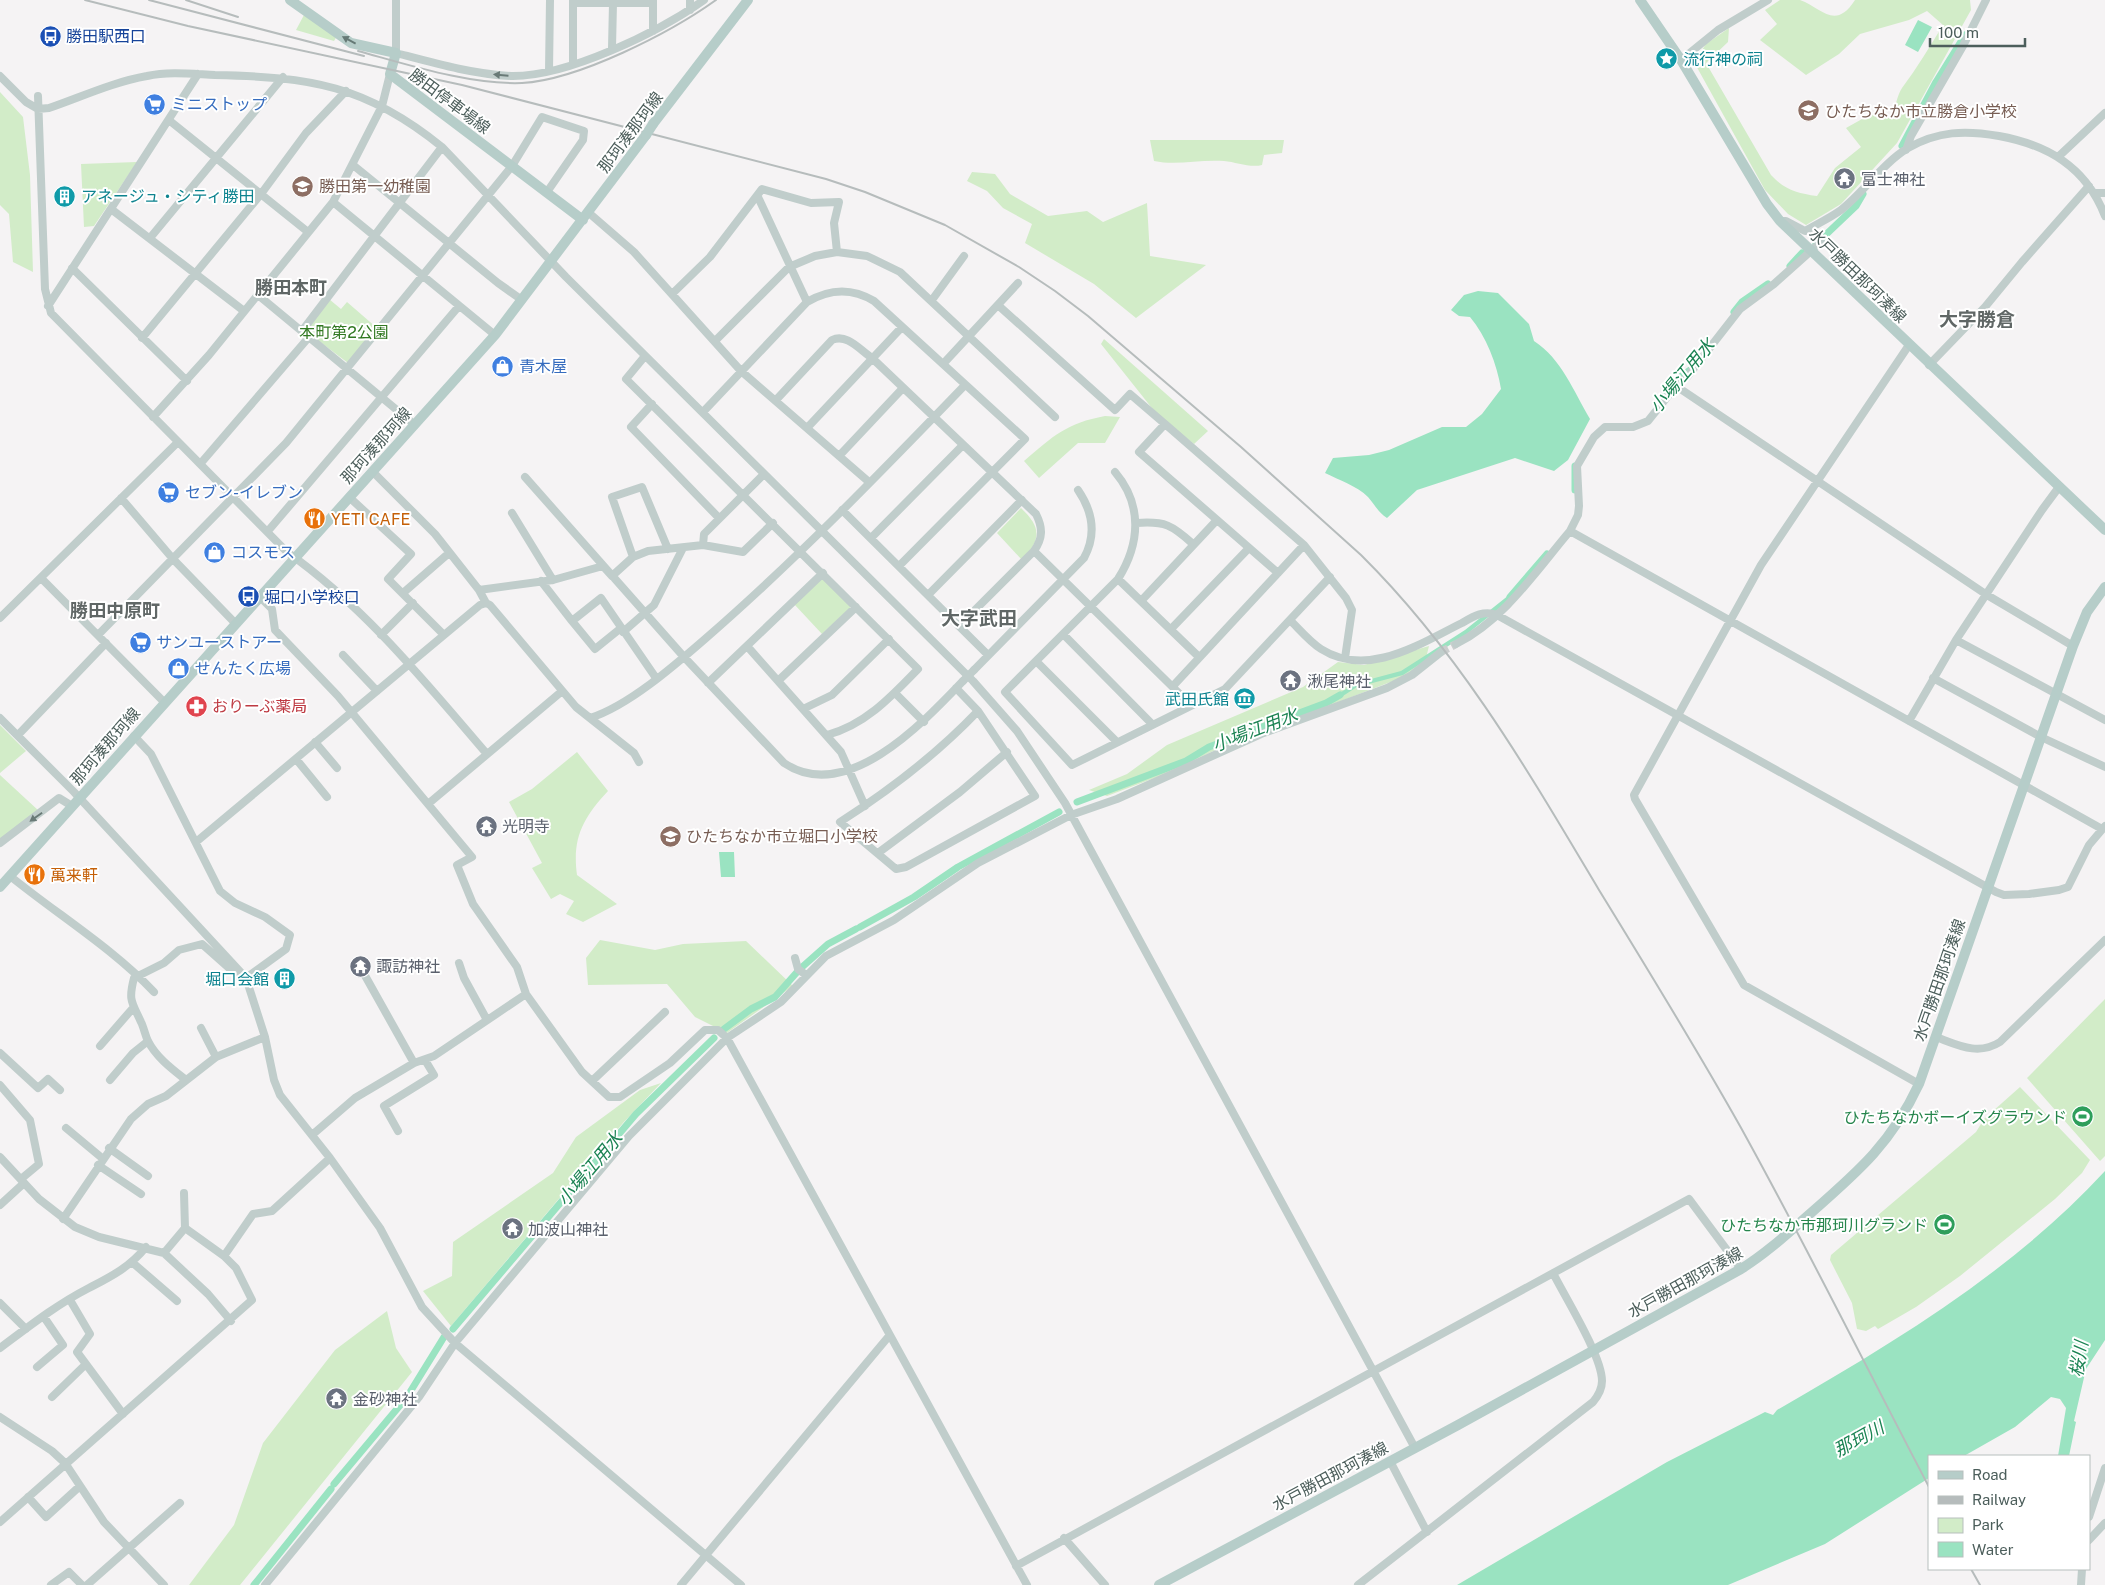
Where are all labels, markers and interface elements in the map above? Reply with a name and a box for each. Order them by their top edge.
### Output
scale bar [1930,15,2025,47]
bus stop icon: 勝田駅西口 [38,24,62,48]
text: 100 m [1938,24,1979,41]
place label: 勝田駅西口 [66,27,146,46]
one-way arrow [342,36,356,45]
place icon: 流行神の祠 [1655,47,1679,71]
place label: 流行神の祠 [1683,50,1763,69]
street label: 勝田停車場線 [406,65,494,138]
one-way arrow [492,70,508,78]
street label: 那珂湊那珂線 [594,88,667,176]
supermarket icon: ミニストップ [143,92,167,116]
place label: ミニストップ [171,95,267,114]
school or university icon: ひたちなか市立勝倉小学校 [1797,99,1821,123]
place label: ひたちなか市立勝倉小学校 [1825,102,2017,121]
temple icon: 富士神社 [1833,167,1857,191]
place label: 富士神社 [1861,170,1925,189]
school or university icon: 勝田第一幼稚園 [291,174,315,198]
place label: 勝田第一幼稚園 [319,177,431,196]
building icon: アネージュ・シティ勝田 [53,184,77,208]
place label: アネージュ・シティ勝田 [81,187,255,206]
street label: 水戸勝田那珂湊線 [1805,224,1910,327]
district label: 勝田本町 [255,277,327,298]
district label: 大字勝倉 [1939,308,2015,330]
park label: 本町第2公園 [299,323,389,342]
water label: 小場江用水 [1645,333,1720,417]
shop icon: 青木屋 [491,354,515,378]
place label: 青木屋 [519,357,567,376]
street label: 那珂湊那珂線 [337,403,416,487]
supermarket icon: セブン-イレブン [157,480,181,504]
place label: セブン-イレブン [185,483,303,502]
restaurant icon: YETI CAFE [303,507,327,531]
place label: YETI CAFE [331,510,410,529]
shop icon: コスモス [203,540,227,564]
place label: コスモス [231,543,295,562]
bus stop icon: 堀口小学校口 [236,585,260,609]
place label: 堀口小学校口 [264,588,360,607]
district label: 勝田中原町 [70,600,160,621]
district label: 大字武田 [941,607,1017,629]
supermarket icon: サンユーストアー [128,630,152,654]
place label: サンユーストアー [156,633,282,652]
shop icon: せんたく広場 [167,656,191,680]
place label: せんたく広場 [195,659,291,678]
temple icon: 湫尾神社 [1279,669,1303,693]
place label: 湫尾神社 [1307,672,1371,691]
museum icon: 武田氏館 [1233,687,1257,711]
place label: 武田氏館 [1165,690,1229,709]
pharmacy icon: おりーぶ薬局 [184,694,208,718]
place label: おりーぶ薬局 [212,697,307,716]
water label: 小場江用水 [1209,703,1302,755]
street label: 那珂湊那珂線 [67,704,144,789]
one-way arrow [29,812,43,822]
temple icon: 光明寺 [474,814,498,838]
place label: 光明寺 [502,817,550,836]
school or university icon: ひたちなか市立堀口小学校 [658,824,682,848]
place label: ひたちなか市立堀口小学校 [686,827,878,846]
restaurant icon: 萬来軒 [22,863,46,887]
place label: 萬来軒 [50,866,98,885]
street label: 水戸勝田那珂湊線 [1910,917,1969,1044]
temple icon: 諏訪神社 [348,954,372,978]
place label: 諏訪神社 [376,957,440,976]
building icon: 堀口会館 [273,967,297,991]
place label: 堀口会館 [205,970,269,989]
sports icon: ひたちなかボーイズグラウンド [2071,1105,2095,1129]
place label: ひたちなかボーイズグラウンド [1843,1108,2067,1127]
water label: 小場江用水 [553,1126,628,1210]
sports icon: ひたちなか市那珂川グランド [1932,1213,1956,1237]
place label: ひたちなか市那珂川グランド [1720,1216,1928,1235]
temple icon: 加波山神社 [500,1217,524,1241]
place label: 加波山神社 [528,1220,608,1239]
street label: 水戸勝田那珂湊線 [1625,1243,1746,1322]
water label: 桜川 [2065,1338,2092,1378]
temple icon: 金砂神社 [325,1387,349,1411]
place label: 金砂神社 [353,1390,417,1409]
water label: 那珂川 [1830,1415,1889,1461]
street label: 水戸勝田那珂湊線 [1269,1438,1391,1515]
legend [1928,1455,2090,1570]
text: Road [1972,1466,2008,1483]
text: Railway [1972,1491,2026,1508]
text: Park [1972,1516,2004,1533]
text: Water [1972,1541,2014,1558]

